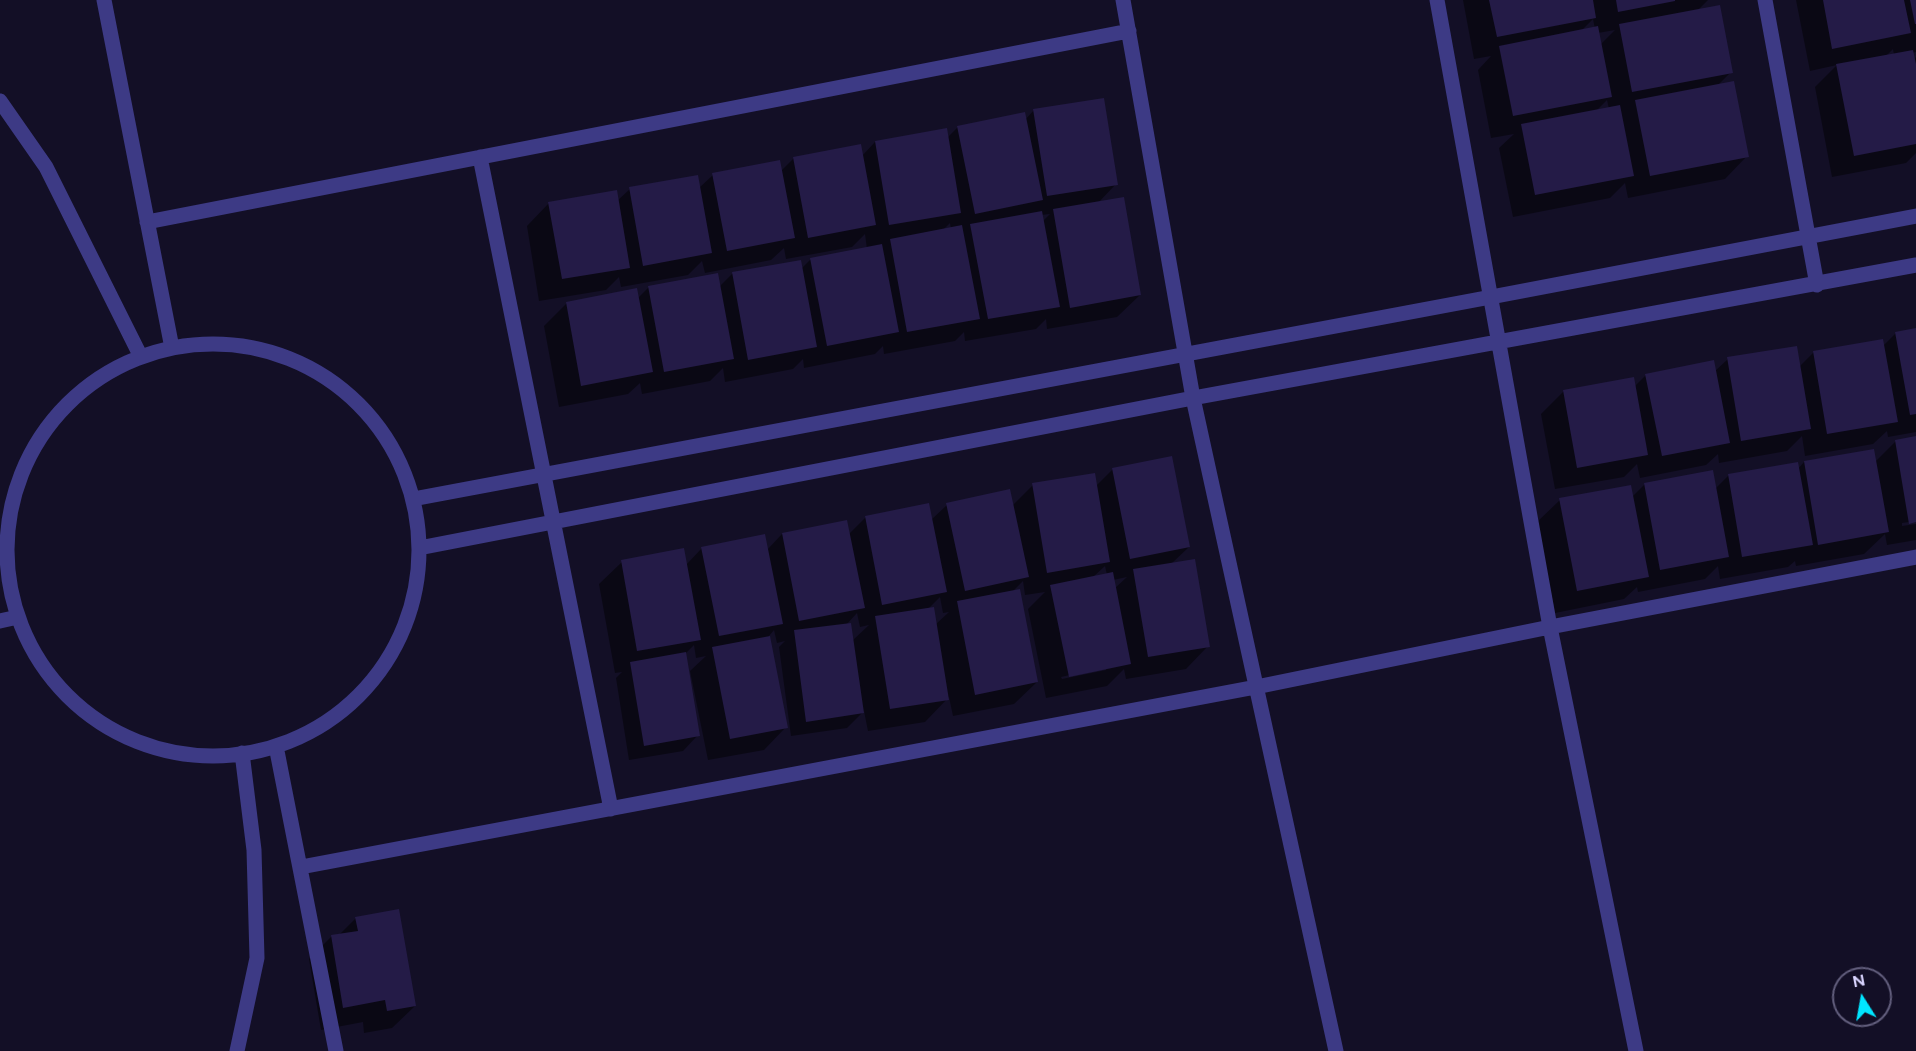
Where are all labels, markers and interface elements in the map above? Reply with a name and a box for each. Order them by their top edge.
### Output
north arrow [1832,967,1892,1027]
text: N [1851,970,1867,991]

